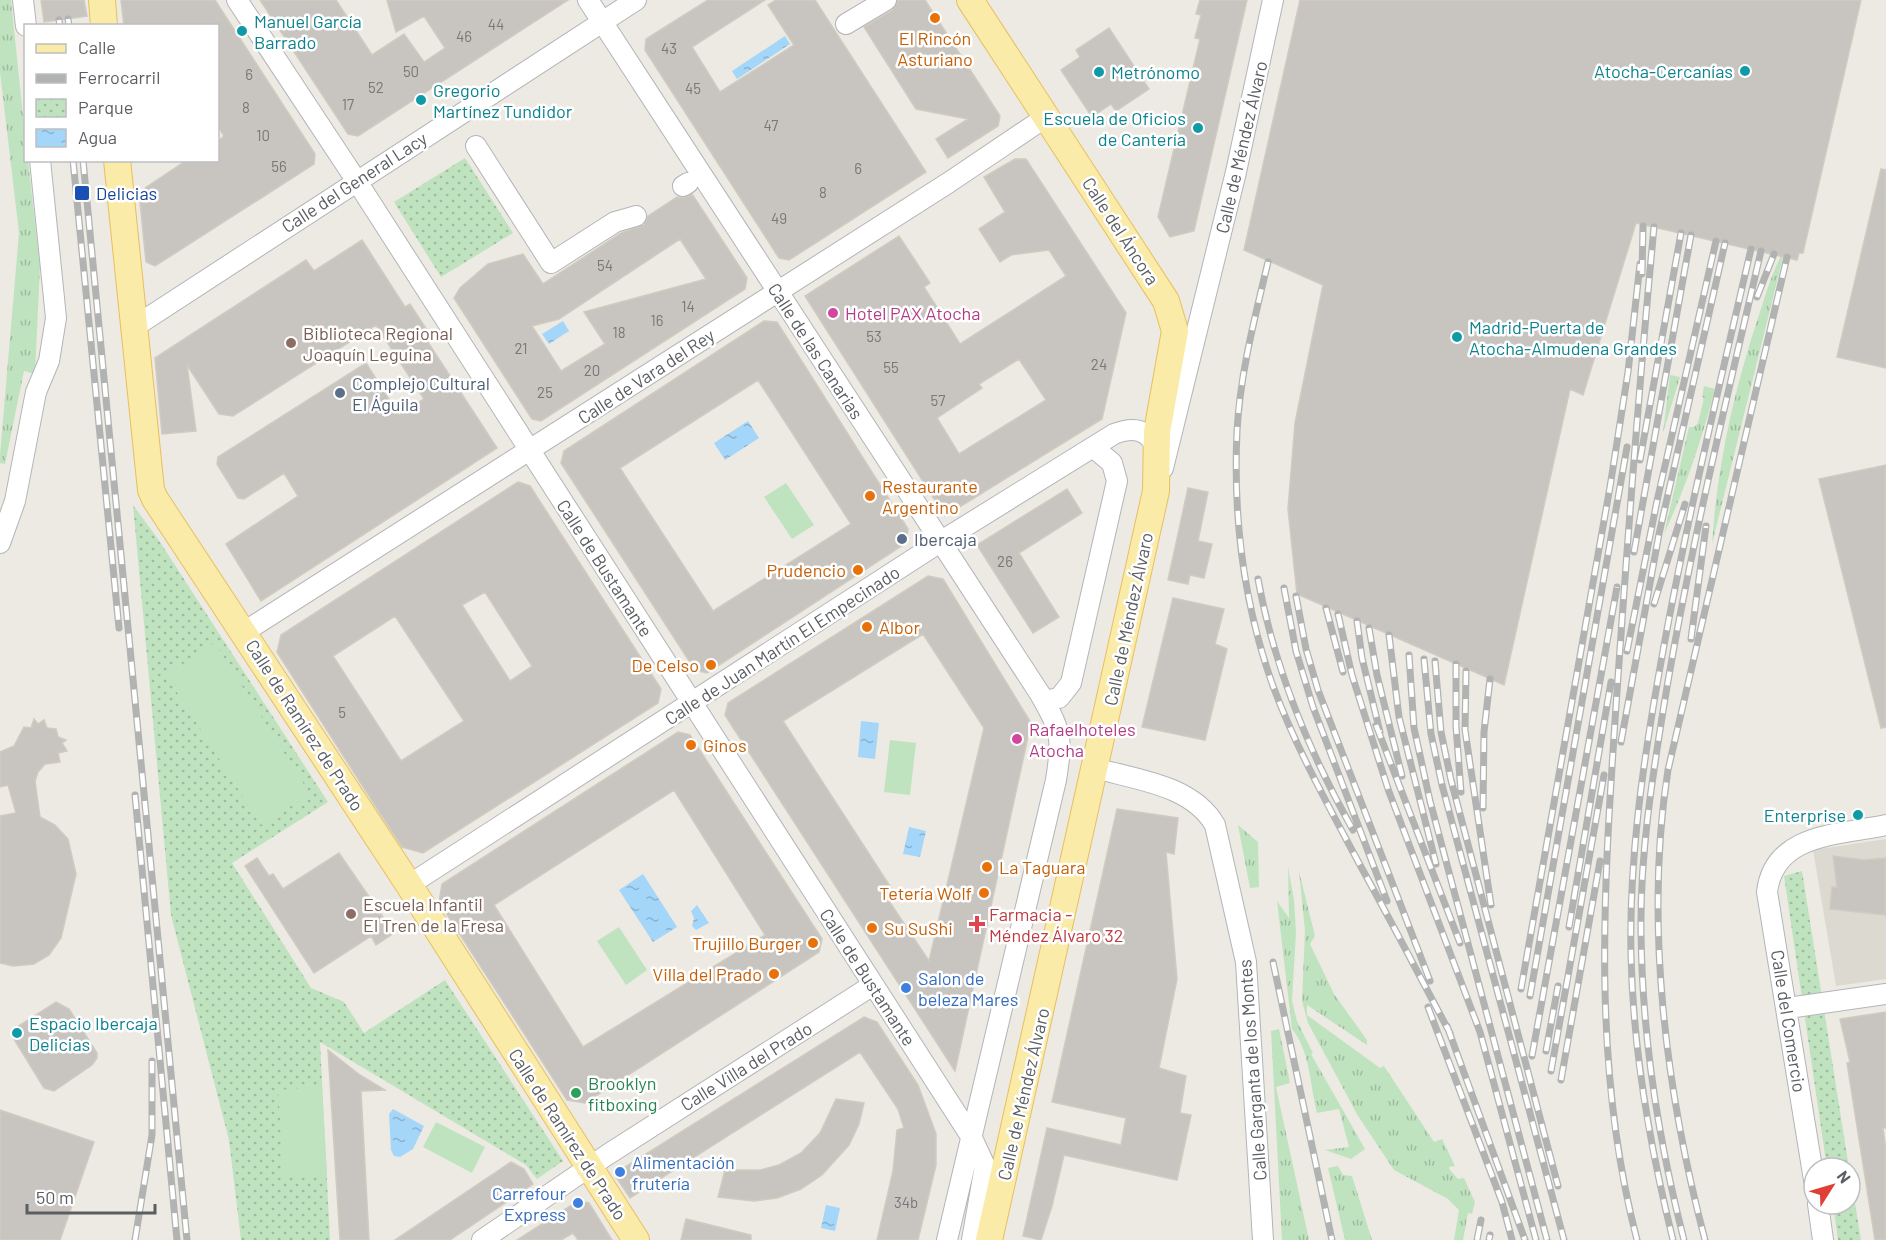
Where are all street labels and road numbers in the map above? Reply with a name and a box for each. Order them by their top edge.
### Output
street label: Calle de Méndez Álvaro [1210,59,1272,235]
street label: Calle del General Lacy [277,127,431,237]
street label: Calle del Áncora [1078,173,1164,289]
street label: Calle de las Canarias [764,279,868,423]
street label: Calle de Vara del Rey [574,324,718,428]
street label: Calle de Bustamante [552,495,658,641]
street label: Calle de Méndez Álvaro [1099,530,1157,708]
street label: Calle de Juan Martín El Empecinado [660,561,904,729]
street label: Calle de Ramírez de Prado [241,635,369,815]
street label: Calle de Bustamante [815,904,921,1050]
street label: Calle del Comercio [1767,948,1811,1094]
street label: Calle Garganta de los Montes [1233,959,1271,1181]
street label: Calle de Méndez Álvaro [992,1006,1054,1182]
street label: Calle Villa del Prado [676,1017,816,1115]
street label: Calle de Ramírez de Prado [504,1044,632,1224]

